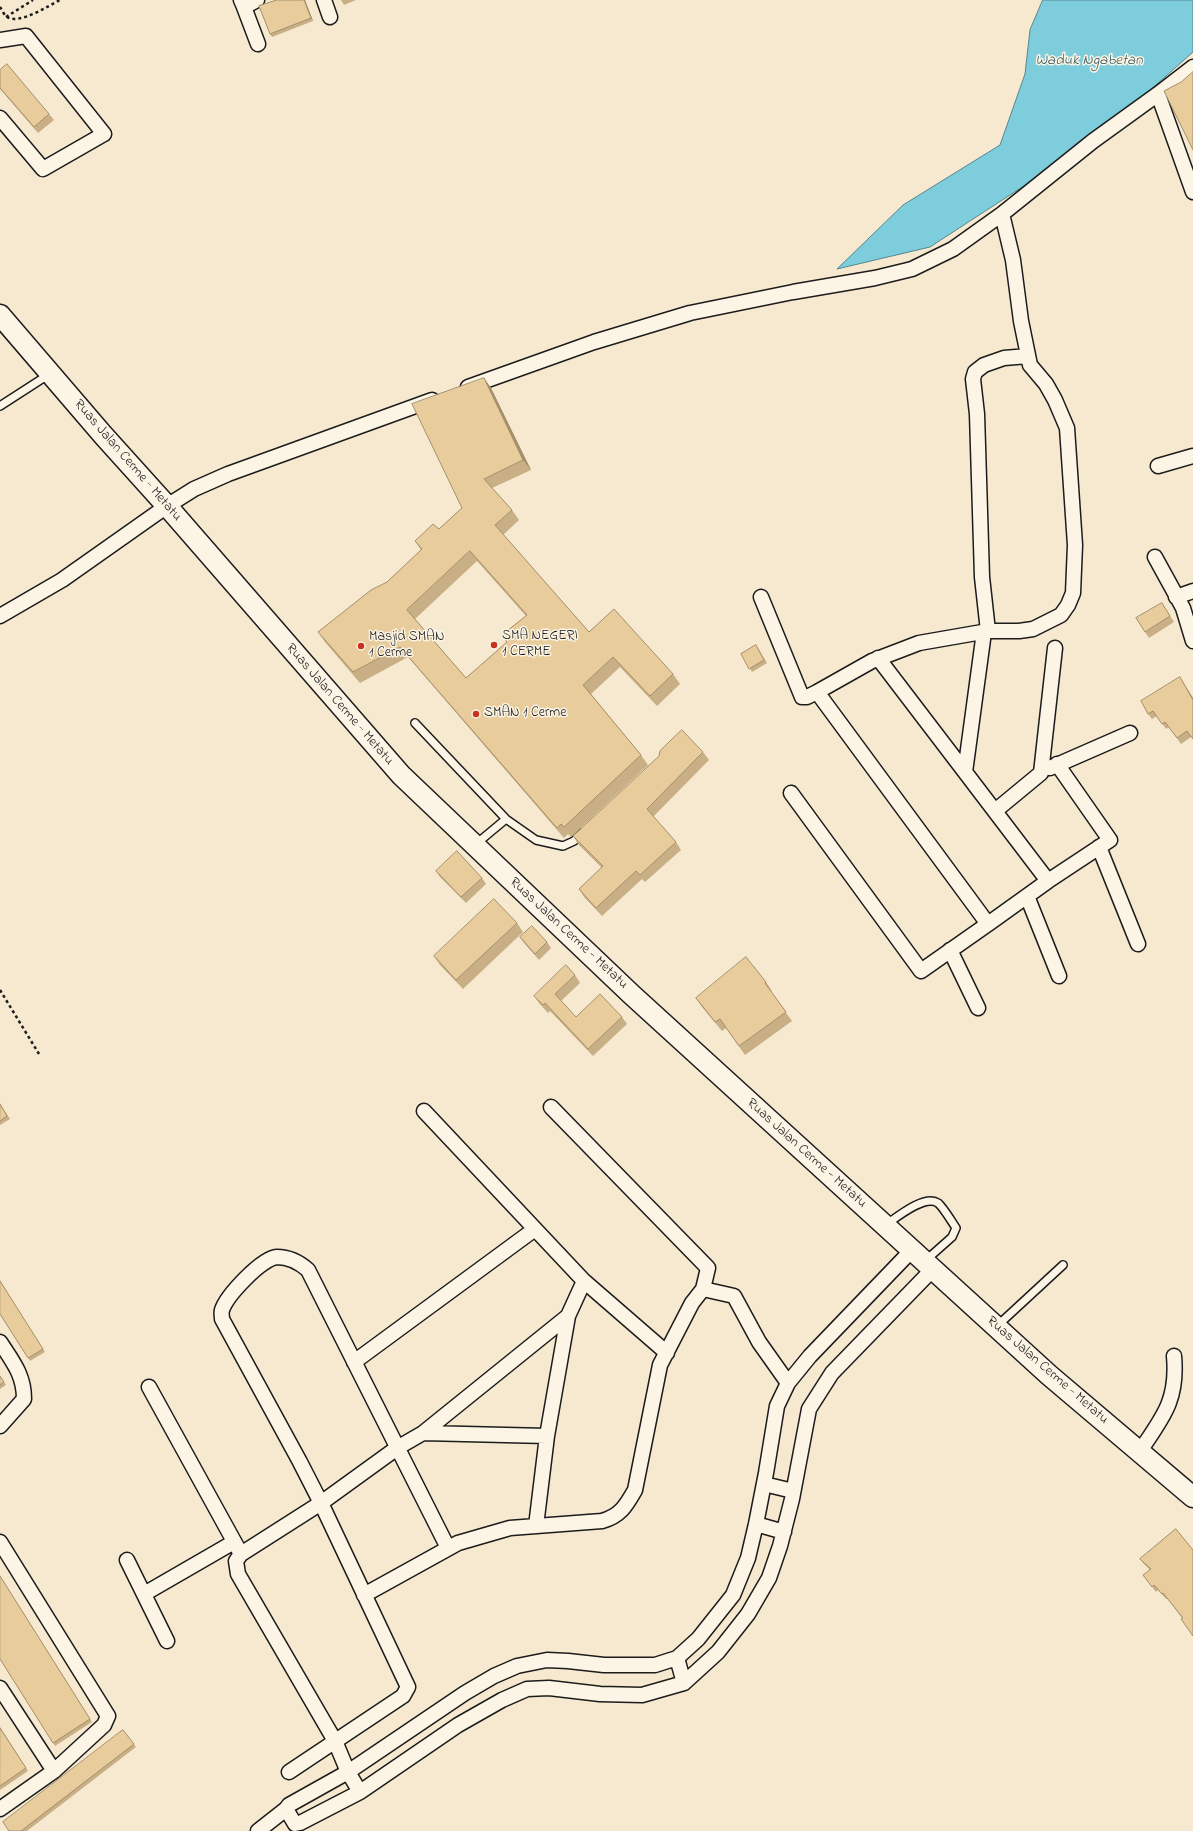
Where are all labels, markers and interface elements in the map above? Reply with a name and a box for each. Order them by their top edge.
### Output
water label: Waduk Ngabetan [1035,53,1143,71]
street label: Ruas Jalan Cerme - Metatu [69,397,185,525]
place label: SMA NEGERI 1 CERME [502,629,578,662]
place label: Masjid SMAN 1 Cerme [369,630,444,662]
marker: SMA NEGERI 1 CERME [489,640,499,650]
street label: Ruas Jalan Cerme - Metatu [281,641,397,769]
marker: Masjid SMAN 1 Cerme [356,641,366,651]
place label: SMAN 1 Cerme [484,706,566,722]
marker: SMAN 1 Cerme [471,709,481,719]
street label: Ruas Jalan Cerme - Metatu [505,875,631,993]
street label: Ruas Jalan Cerme - Metatu [742,1096,870,1212]
street label: Ruas Jalan Cerme - Metatu [983,1313,1111,1429]

